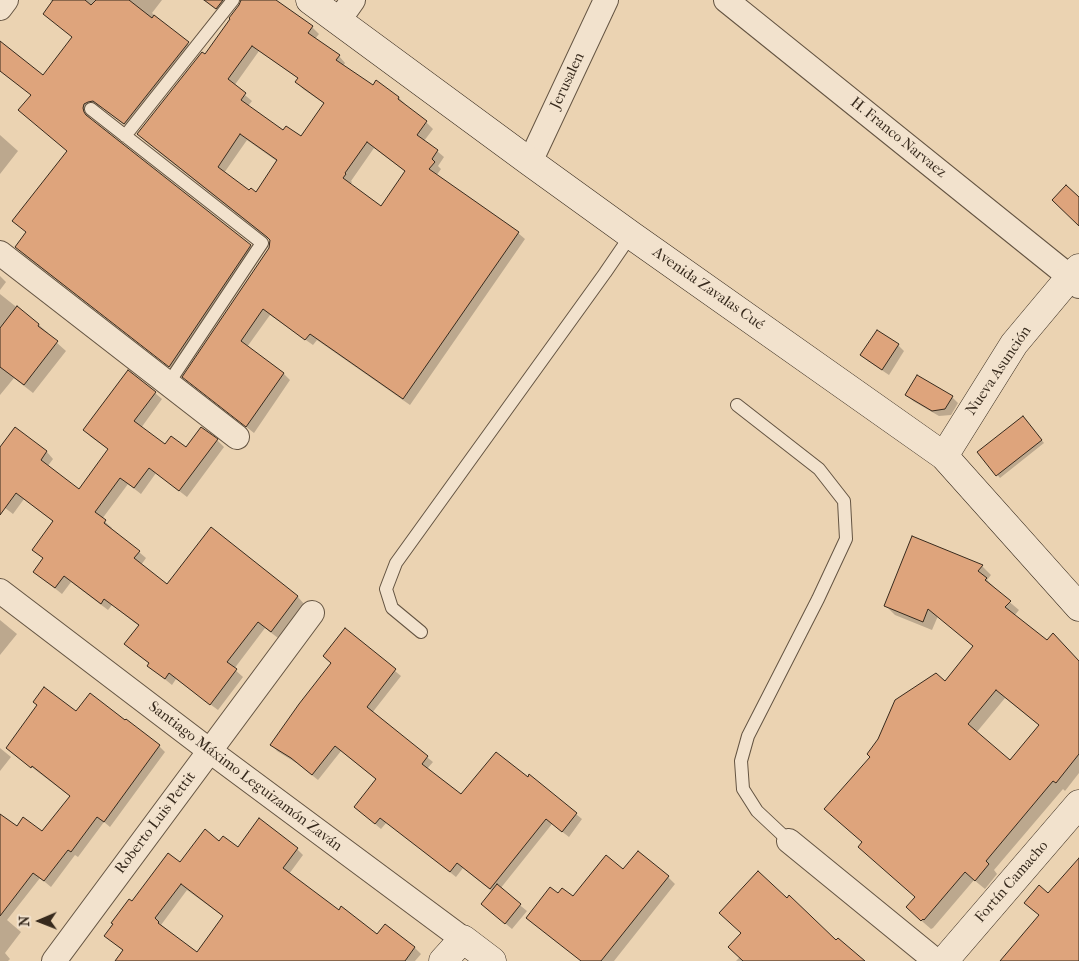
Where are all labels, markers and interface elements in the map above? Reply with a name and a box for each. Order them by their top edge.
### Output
street label: Jerusalen [547,50,589,112]
street label: H. Franco Narvaez [846,94,950,182]
street label: Avenida Zavalas Cué [649,244,767,334]
street label: Nueva Asunción [963,323,1035,419]
street label: Santiago Máximo Leguizamón Zaván [145,698,345,856]
street label: Roberto Luis Pettit [112,768,200,878]
street label: Fortín Camacho [972,837,1052,927]
north arrow [15,896,65,946]
text: N [16,916,33,927]

